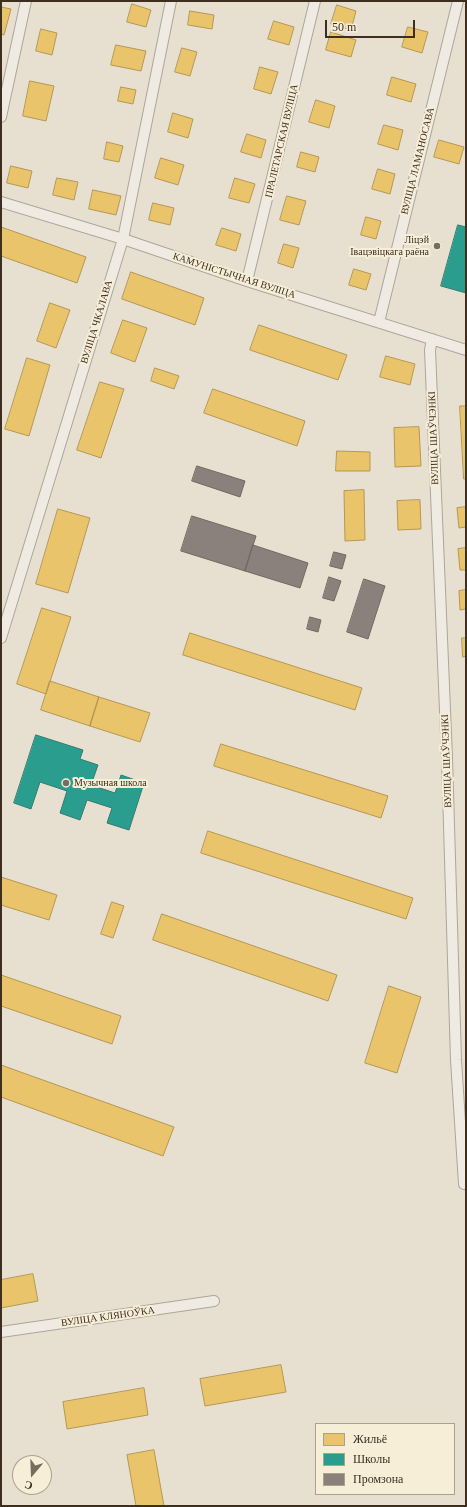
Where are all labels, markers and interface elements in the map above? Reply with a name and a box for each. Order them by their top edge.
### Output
scale bar [327,12,417,38]
text: 50 m [332,20,356,34]
street label: ПРАЛЕТАРСКАЯ ВУЛІЦА [263,83,301,199]
street label: ВУЛІЦА ЛАМАНОСАВА [399,106,437,216]
place label: Ліцэй Івацэвіцкага раёна [350,234,429,258]
marker: Ліцэй Івацэвіцкага раёна [432,241,442,251]
street label: КАМУНІСТЫЧНАЯ ВУЛІЦА [171,250,297,302]
street label: ВУЛІЦА ЧКАЛАВА [79,279,115,365]
street label: ВУЛІЦА ШАЎЧЭНКІ [426,391,442,485]
street label: ВУЛІЦА ШАЎЧЭНКІ [439,714,455,808]
place label: Музычная школа [74,777,147,789]
marker: Музычная школа [61,778,71,788]
street label: ВУЛІЦА КЛЯНОЎКА [60,1304,156,1330]
legend [315,1423,455,1495]
text: Жильё [353,1432,387,1446]
text: Школы [353,1452,390,1466]
north arrow [12,1455,52,1495]
text: Промзона [353,1472,403,1486]
text: С [23,1478,34,1492]

